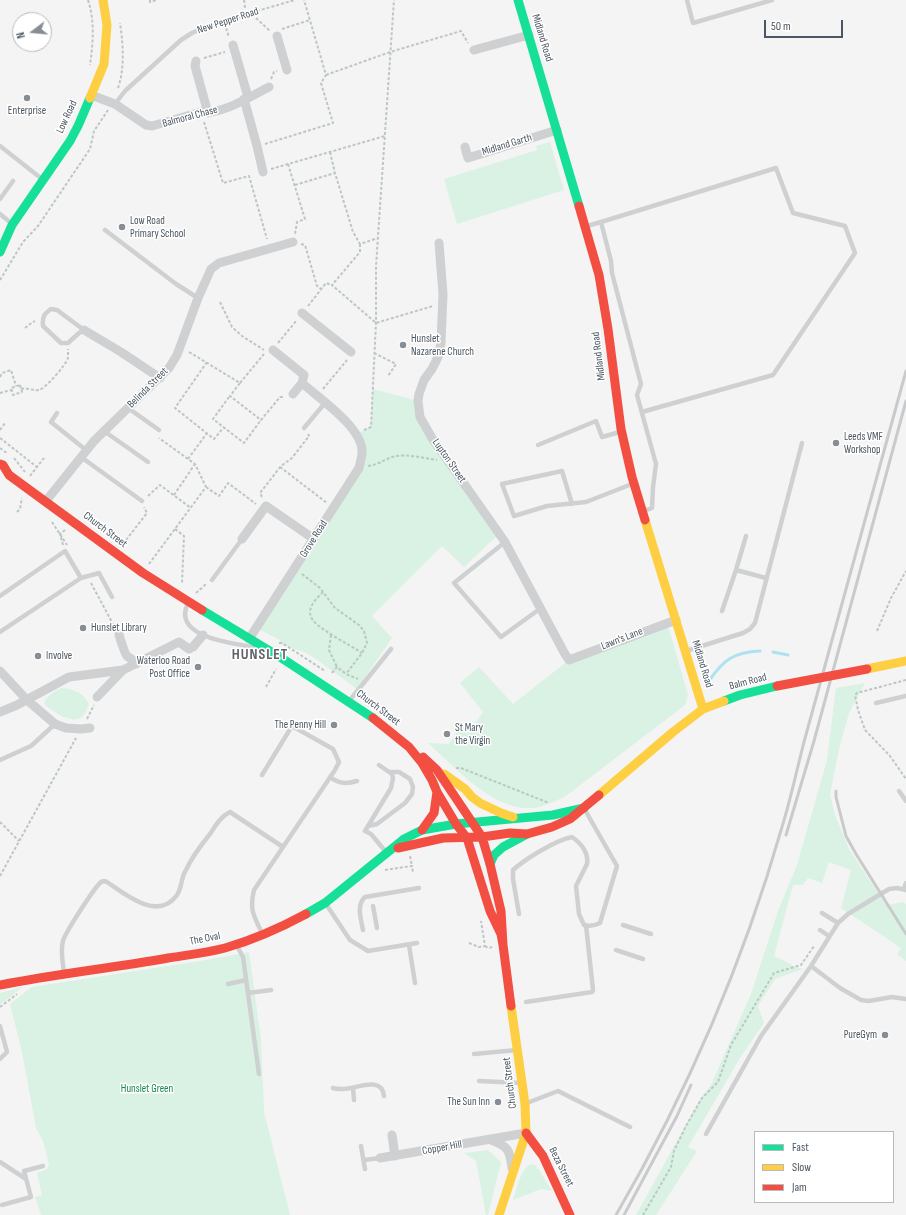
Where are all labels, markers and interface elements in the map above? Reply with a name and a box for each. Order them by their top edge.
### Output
street label: New Pepper Road [196,5,260,37]
north arrow [12,12,52,52]
scale bar [766,12,845,38]
street label: Midland Road [529,13,555,63]
text: 50 m [771,19,791,34]
text: N [14,31,28,40]
marker: Enterprise [22,93,32,103]
street label: Low Road [54,98,80,136]
street label: Balmoral Chase [161,103,219,131]
place label: Enterprise [8,104,46,118]
street label: Midland Garth [480,131,534,159]
place label: Low Road Primary School [130,214,185,240]
marker: Low Road Primary School [117,222,127,232]
street label: Midland Road [589,331,609,381]
place label: Hunslet Nazarene Church [411,332,474,358]
marker: Hunslet Nazarene Church [398,340,408,350]
street label: Belinda Street [125,365,171,411]
place label: Leeds VMF Workshop [844,430,883,456]
street label: Lupton Street [429,436,469,486]
marker: Leeds VMF Workshop [831,438,841,448]
street label: Church Street [80,509,130,551]
street label: Grove Road [297,518,331,560]
place label: Hunslet Library [91,621,147,635]
marker: Hunslet Library [78,623,88,633]
street label: Lawn's Lane [599,625,645,653]
street label: Midland Road [689,639,715,689]
district label: HUNSLET [232,646,288,664]
place label: Involve [46,649,72,663]
marker: Involve [33,651,43,661]
place label: Waterloo Road Post Office [137,654,190,680]
marker: Waterloo Road Post Office [193,662,203,672]
street label: Balm Road [728,671,768,693]
street label: Church Street [353,687,403,729]
place label: The Penny Hill [275,718,326,732]
marker: The Penny Hill [329,720,339,730]
place label: St Mary the Virgin [455,721,490,747]
marker: St Mary the Virgin [442,729,452,739]
street label: The Oval [189,930,221,948]
place label: PureGym [844,1028,877,1042]
marker: PureGym [880,1030,890,1040]
street label: Church Street [500,1057,520,1109]
park label: Hunslet Green [121,1082,173,1096]
place label: The Sun Inn [447,1095,490,1109]
marker: The Sun Inn [493,1097,503,1107]
legend [754,1131,894,1203]
street label: Copper Hill [421,1138,463,1158]
text: Fast [792,1140,809,1155]
street label: Beza Street [545,1145,577,1189]
text: Slow [792,1160,811,1175]
text: Jam [792,1180,807,1195]

